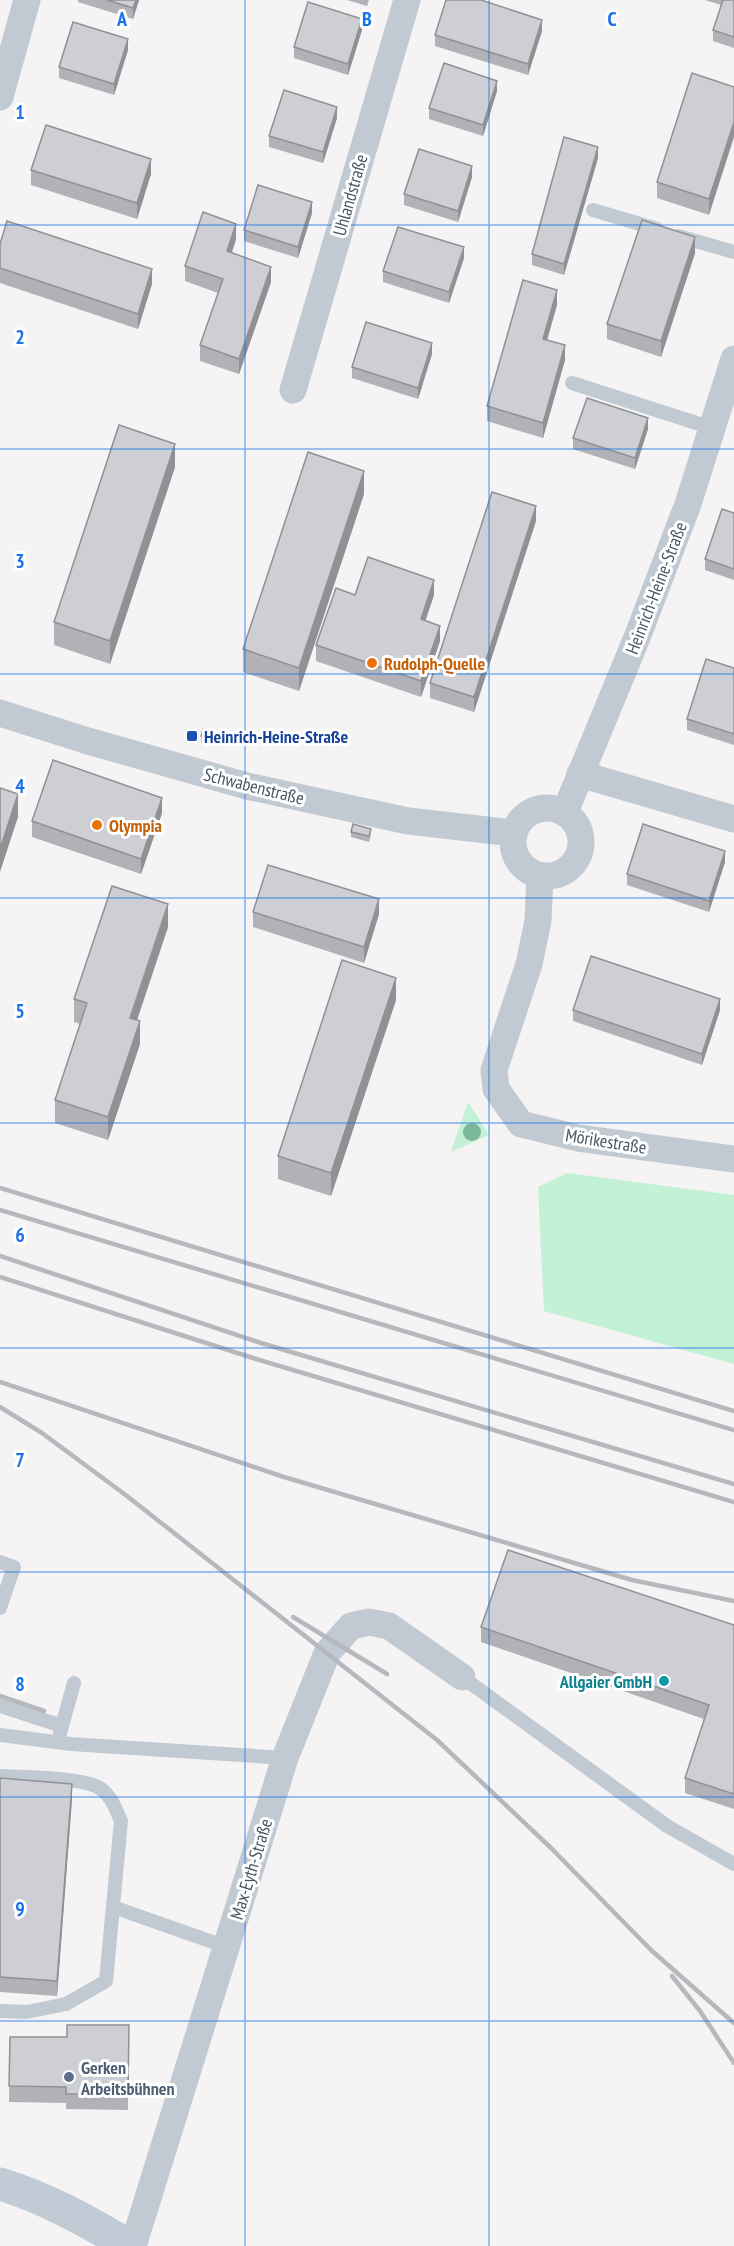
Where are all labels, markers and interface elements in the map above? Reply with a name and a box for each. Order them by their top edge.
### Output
text: A [116,6,128,32]
text: B [362,6,372,32]
text: C [607,6,617,32]
text: 1 [15,99,25,125]
street label: Uhlandstraße [327,152,373,238]
text: 2 [15,324,25,350]
street label: Heinrich-Heine-Straße [620,519,692,657]
text: 3 [15,548,25,574]
place label: Rudolph-Quelle [384,652,485,675]
marker: Rudolph-Quelle [365,656,379,670]
place label: Heinrich-Heine-Straße [204,725,348,748]
marker: Heinrich-Heine-Straße [185,729,199,743]
street label: Schwabenstraße [202,762,306,810]
text: 4 [15,773,25,799]
place label: Olympia [109,814,162,837]
marker: Olympia [90,818,104,832]
text: 5 [15,998,25,1024]
street label: Mörikestraße [564,1123,648,1159]
text: 6 [15,1222,25,1248]
text: 7 [15,1447,25,1473]
place label: Allgaier GmbH [559,1670,652,1693]
text: 8 [15,1671,25,1697]
marker: Allgaier GmbH [657,1674,671,1688]
street label: Max-Eyth-Straße [225,1816,277,1922]
text: 9 [15,1896,25,1922]
place label: Gerken Arbeitsbühnen [80,2056,175,2100]
marker: Gerken Arbeitsbühnen [62,2070,76,2084]

